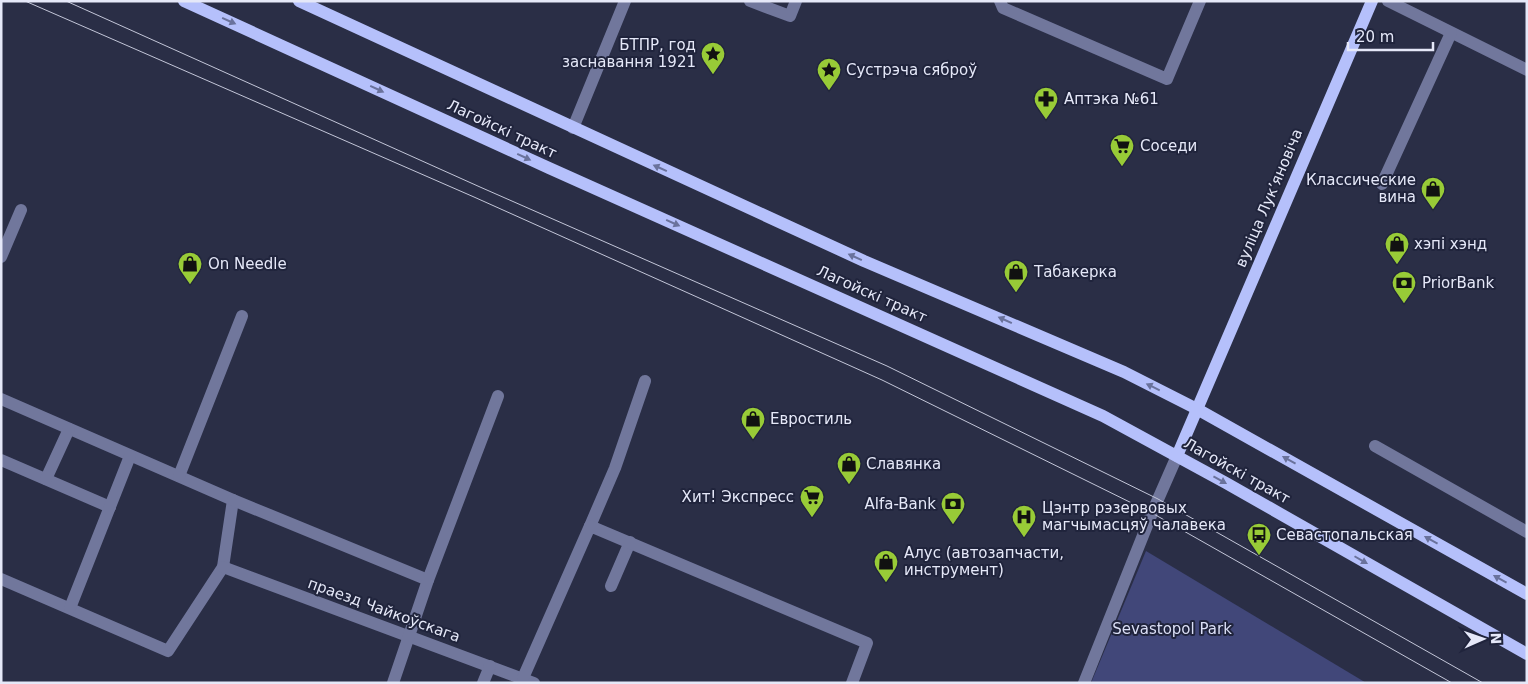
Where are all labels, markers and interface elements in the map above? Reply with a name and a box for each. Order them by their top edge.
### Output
one-way arrow [222,18,236,26]
scale bar [1348,20,1433,52]
text: 20 m [1356,28,1394,46]
place label: БТПР, год заснавання 1921 [562,36,696,71]
place icon: БТПР, год заснавання 1921 [700,41,726,75]
place icon: Сустрэча сяброў [816,57,842,91]
place label: Сустрэча сяброў [846,61,977,79]
one-way arrow [370,85,384,93]
pharmacy icon: Аптэка №61 [1033,86,1059,120]
place label: Аптэка №61 [1064,90,1159,108]
street label: Лагойскі тракт [444,96,560,162]
street label: вуліца Лукʼяновіча [1232,126,1306,270]
supermarket icon: Соседи [1109,133,1135,167]
place label: Соседи [1140,137,1197,155]
one-way arrow [517,153,531,161]
one-way arrow [653,163,667,171]
place label: Классические вина [1306,171,1416,206]
shop icon: Классические вина [1420,176,1446,210]
one-way arrow [666,220,680,228]
shop icon: хэпі хэнд [1384,231,1410,265]
place label: хэпі хэнд [1414,235,1487,253]
shop icon: On Needle [177,251,203,285]
one-way arrow [848,252,862,260]
place label: On Needle [208,255,287,273]
shop icon: Табакерка [1003,259,1029,293]
street label: Лагойскі тракт [814,262,930,326]
place label: Табакерка [1033,263,1117,281]
bank icon: PriorBank [1391,270,1417,304]
place label: PriorBank [1422,274,1494,292]
one-way arrow [998,316,1012,324]
one-way arrow [1146,383,1160,391]
shop icon: Евростиль [740,406,766,440]
place label: Евростиль [770,410,852,428]
street label: Лагойскі тракт [1181,434,1294,508]
shop icon: Славянка [836,451,862,485]
place label: Славянка [866,455,941,473]
one-way arrow [1282,456,1296,464]
one-way arrow [1212,476,1227,484]
supermarket icon: Хит! Экспресс [799,484,825,518]
place label: Хит! Экспресс [682,488,794,506]
bank icon: Alfa-Bank [940,491,966,525]
place label: Alfa-Bank [865,495,936,513]
place label: Цэнтр рэзервовых магчымасцяў чалавека [1042,499,1226,534]
hospital icon: Цэнтр рэзервовых магчымасцяў чалавека [1011,504,1037,538]
bus stop icon: Севастопальская [1246,522,1272,556]
place label: Севастопальская [1276,526,1413,544]
one-way arrow [1424,535,1437,544]
place label: Алус (автозапчасти, инструмент) [904,544,1064,579]
shop icon: Алус (автозапчасти, инструмент) [873,549,899,583]
one-way arrow [1355,555,1368,564]
street label: праезд Чайкоўскага [305,574,463,646]
one-way arrow [1493,574,1507,583]
north arrow [1458,614,1508,664]
park label: Sevastopol Park [1112,620,1232,638]
text: N [1488,632,1504,645]

